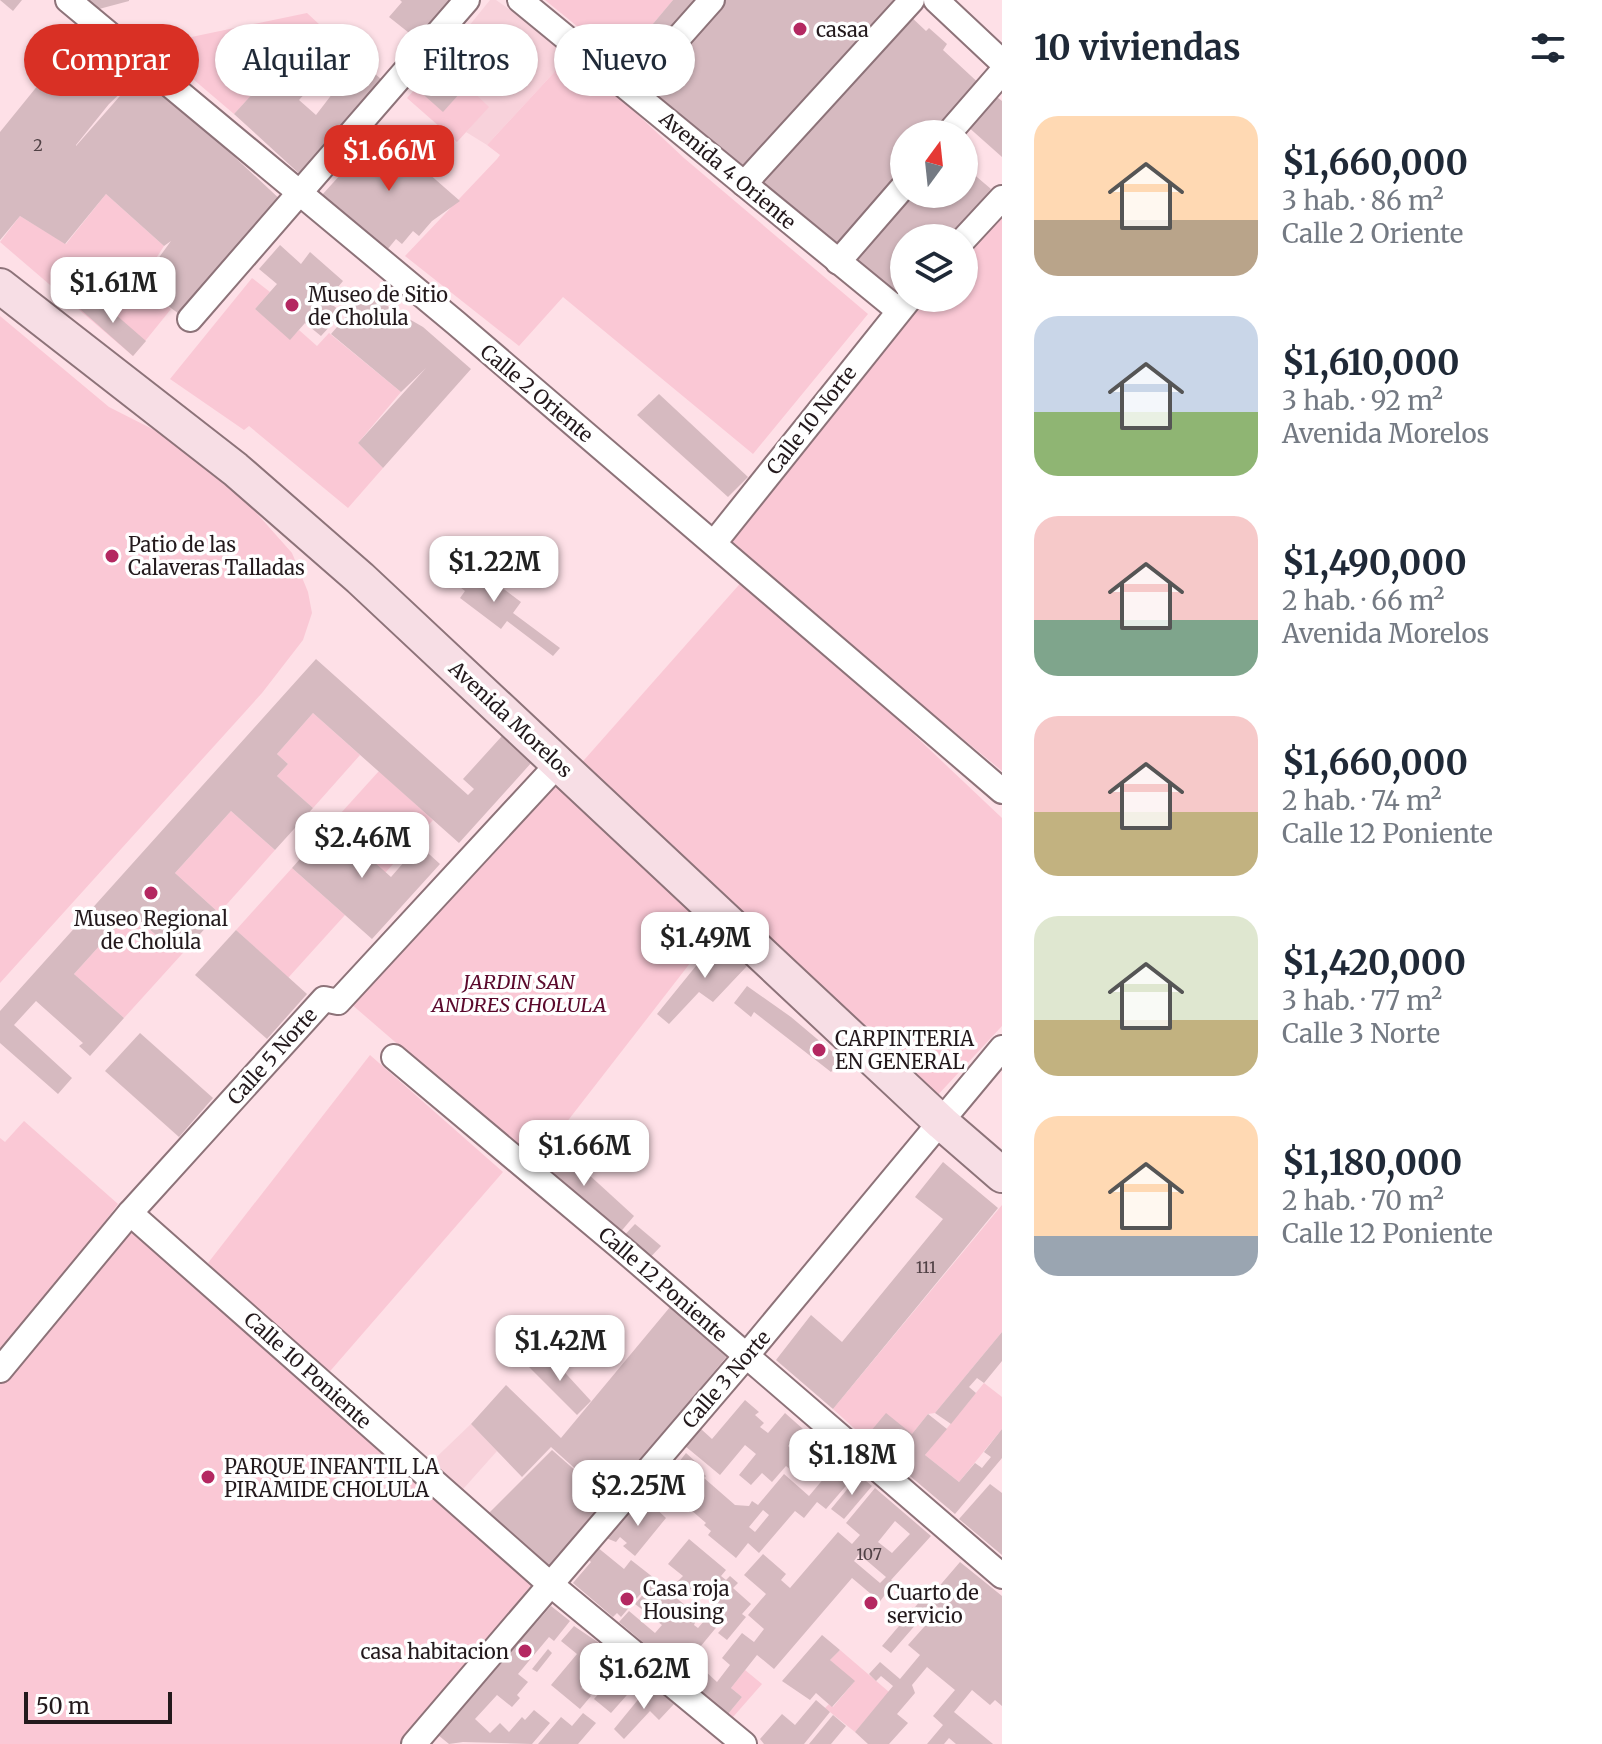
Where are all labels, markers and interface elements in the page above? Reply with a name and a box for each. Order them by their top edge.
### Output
place label: casaa [816,17,869,42]
marker: casaa [791,20,809,38]
chip: Comprar [24,24,199,96]
chip: Alquilar [215,24,379,96]
chip: Filtros [395,24,538,96]
chip: Nuevo [554,24,695,96]
icon: filters [1526,26,1570,70]
text: 10 viviendas [1034,27,1241,69]
street label: Avenida 4 Oriente [654,105,801,234]
north arrow [890,120,978,208]
map controls [890,120,978,312]
pin: $1.66M [324,125,454,193]
text: $1.66M [342,134,436,167]
house number: 2 [33,135,43,155]
text: $1,660,000 [1282,142,1468,184]
icon: home [1098,148,1194,244]
text: 3 hab. · 86 m² [1282,184,1444,217]
text: Calle 2 Oriente [1282,217,1463,250]
button: layers [890,224,978,312]
pin: $1.61M [48,257,178,325]
text: $1.61M [69,266,157,299]
place label: Museo de Sitio de Cholula [308,282,448,330]
marker: Museo de Sitio de Cholula [283,296,301,314]
street label: Calle 2 Oriente [476,339,598,447]
text: $1,610,000 [1282,342,1460,384]
icon: home [1098,348,1194,444]
street label: Calle 10 Norte [761,361,861,479]
text: 3 hab. · 92 m² [1282,384,1443,417]
text: Avenida Morelos [1282,417,1489,450]
place label: Patio de las Calaveras Talladas [128,532,305,580]
pin: $1.22M [429,536,559,604]
text: $1,490,000 [1282,542,1467,584]
text: $1.22M [447,545,541,578]
marker: Patio de las Calaveras Talladas [103,547,121,565]
icon: home [1098,548,1194,644]
text: 2 hab. · 66 m² [1282,584,1444,617]
text: Avenida Morelos [1282,617,1489,650]
street label: Avenida Morelos [443,655,578,783]
text: $1,660,000 [1282,742,1468,784]
icon: home [1098,748,1194,844]
text: 2 hab. · 74 m² [1282,784,1442,817]
pin: $2.46M [297,812,427,880]
text: Calle 12 Poniente [1282,817,1493,850]
text: $2.46M [313,821,411,854]
marker: Museo Regional de Cholula [142,884,160,902]
place label: Museo Regional de Cholula [74,906,228,954]
pin: $1.49M [640,912,770,980]
text: $1.49M [659,921,751,954]
text: $1,420,000 [1282,942,1466,984]
icon: home [1098,948,1194,1044]
park label: JARDIN SAN ANDRES CHOLULA [430,969,607,1017]
text: 3 hab. · 77 m² [1282,984,1442,1017]
street label: Calle 5 Norte [222,1002,322,1110]
text: Calle 3 Norte [1282,1017,1440,1050]
place label: CARPINTERIA EN GENERAL [835,1026,975,1074]
marker: CARPINTERIA EN GENERAL [810,1041,828,1059]
pin: $1.66M [519,1120,649,1188]
text: $1.66M [537,1129,631,1162]
text: $1,180,000 [1282,1142,1462,1184]
icon: home [1098,1148,1194,1244]
text: 2 hab. · 70 m² [1282,1184,1444,1217]
text: Calle 12 Poniente [1282,1217,1493,1250]
street label: Calle 12 Poniente [594,1221,732,1347]
house number: 111 [916,1257,936,1277]
street label: Calle 10 Poniente [239,1306,377,1434]
pin: $1.42M [495,1315,625,1383]
text: $1.42M [514,1324,606,1357]
street label: Calle 3 Norte [677,1325,775,1433]
pin: $1.18M [787,1429,917,1497]
text: $1.18M [807,1438,897,1471]
place label: PARQUE INFANTIL LA PIRAMIDE CHOLULA [224,1454,440,1502]
pin: $2.25M [573,1460,703,1528]
marker: PARQUE INFANTIL LA PIRAMIDE CHOLULA [199,1468,217,1486]
text: $2.25M [590,1469,686,1502]
house number: 107 [856,1544,882,1564]
place label: Casa roja Housing [643,1576,730,1624]
place label: Cuarto de servicio [887,1580,979,1628]
marker: Casa roja Housing [618,1590,636,1608]
marker: Cuarto de servicio [862,1594,880,1612]
place label: casa habitacion [360,1639,509,1664]
marker: casa habitacion [516,1642,534,1660]
pin: $1.62M [579,1643,709,1711]
text: $1.62M [598,1652,690,1685]
scale bar [24,1688,172,1724]
text: 50 m [36,1692,90,1720]

